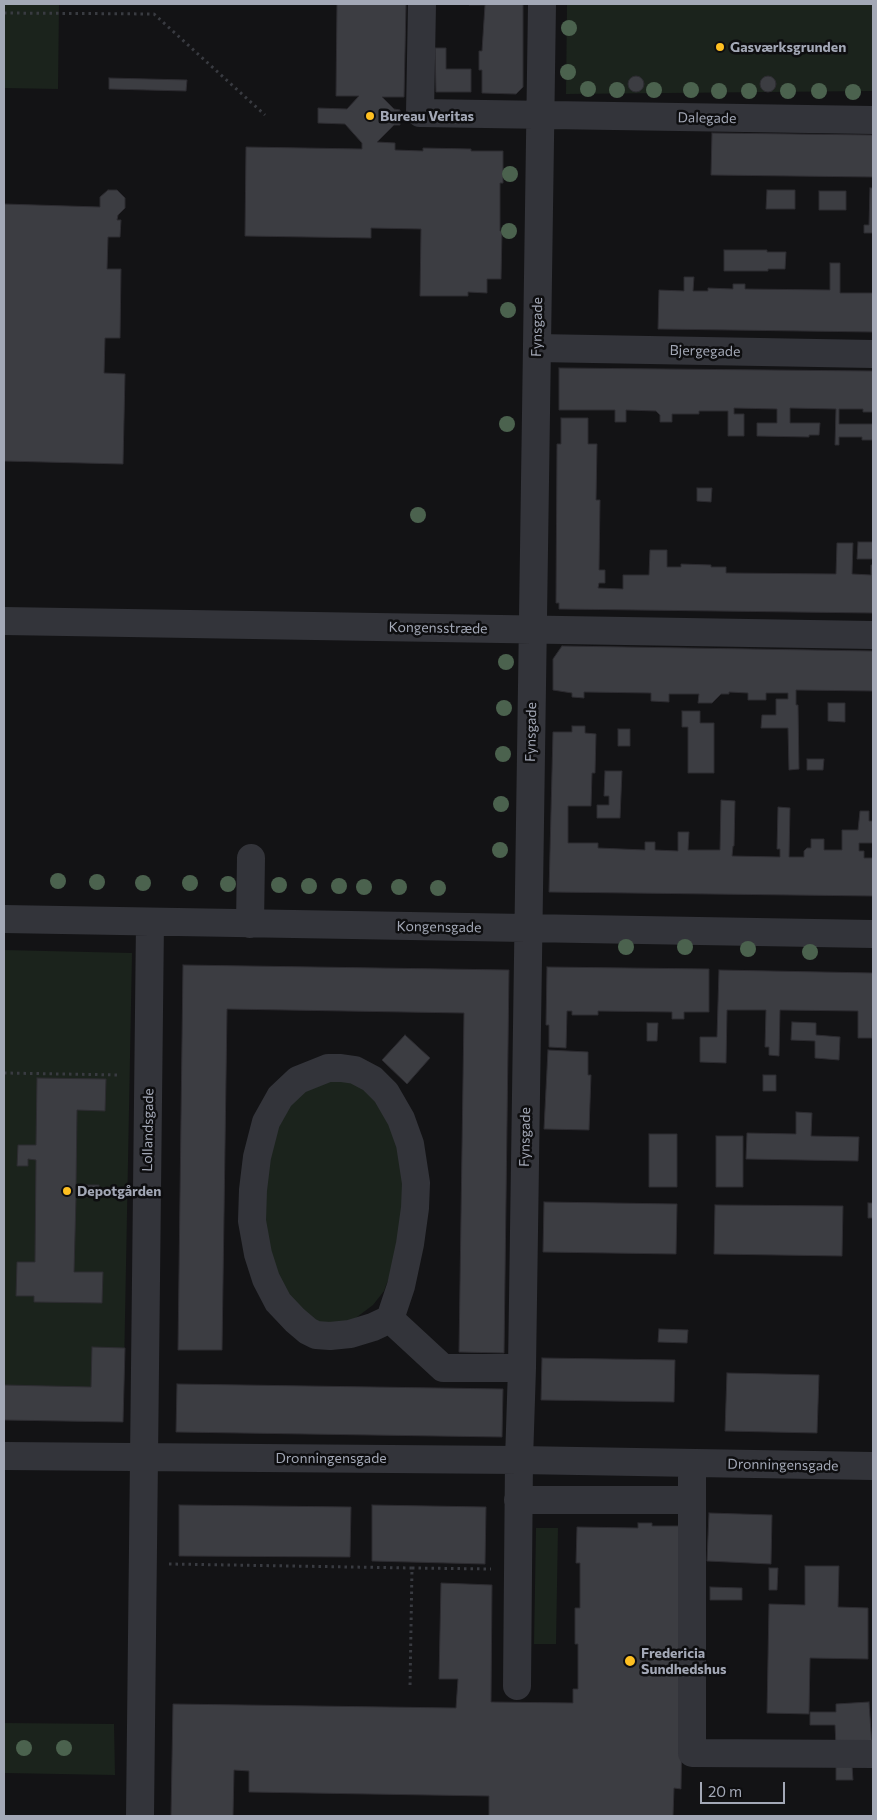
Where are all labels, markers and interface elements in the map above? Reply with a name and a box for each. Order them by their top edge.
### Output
place label: Gasværksgrunden [730,39,846,55]
marker: Gasværksgrunden [714,41,726,53]
place label: Bureau Veritas [380,108,474,124]
street label: Dalegade [677,109,737,127]
marker: Bureau Veritas [364,110,376,122]
street label: Fynsgade [528,297,546,357]
street label: Bjergegade [670,342,740,360]
street label: Kongensstræde [388,619,488,637]
street label: Fynsgade [522,702,540,762]
street label: Kongensgade [396,918,482,936]
street label: Lollandsgade [139,1088,157,1172]
street label: Fynsgade [516,1107,534,1167]
place label: Depotgården [77,1183,161,1199]
marker: Depotgården [61,1185,73,1197]
street label: Dronningensgade [275,1450,387,1466]
street label: Dronningensgade [727,1456,839,1474]
place label: Fredericia Sundhedshus [641,1645,726,1678]
marker: Fredericia Sundhedshus [623,1654,637,1668]
scale bar [702,1772,787,1804]
text: 20 m [708,1782,742,1800]

